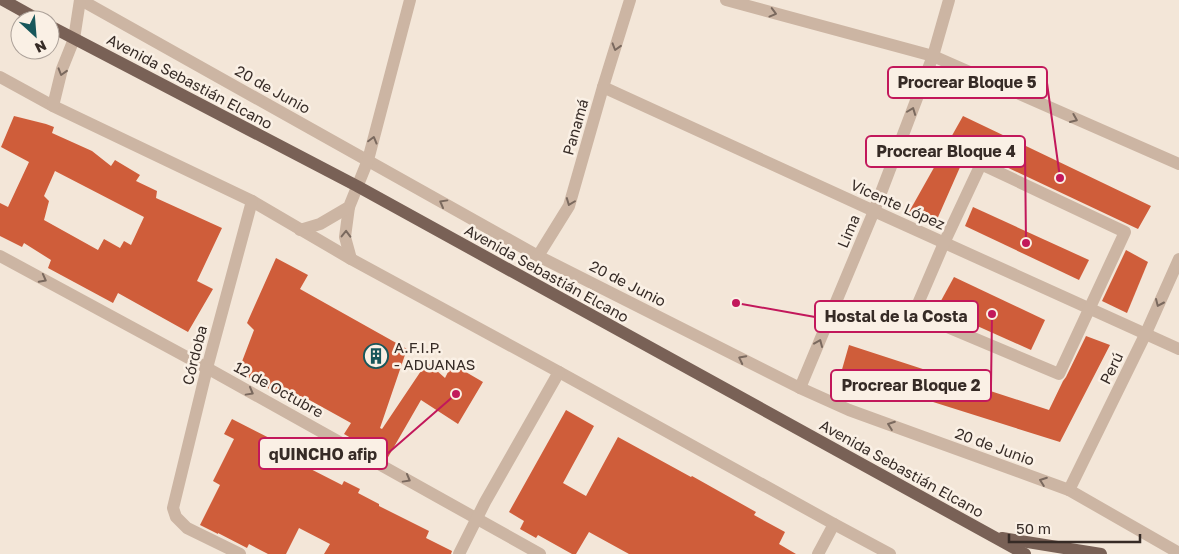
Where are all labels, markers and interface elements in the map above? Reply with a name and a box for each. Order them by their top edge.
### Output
one-way arrow [768,7,776,17]
north arrow [10,10,60,60]
street label: Avenida Sebastián Elcano [104,30,276,132]
text: N [32,37,49,57]
one-way arrow [611,42,621,50]
street label: 20 de Junio [232,61,314,117]
one-way arrow [57,67,67,75]
callout: Procrear Bloque 5 [888,67,1047,98]
text: Procrear Bloque 5 [897,72,1037,92]
street label: Panamá [558,97,592,157]
one-way arrow [906,107,916,116]
one-way arrow [1069,112,1078,123]
one-way arrow [367,136,378,145]
callout: Procrear Bloque 4 [866,136,1025,167]
text: Procrear Bloque 4 [876,141,1016,161]
street label: Vicente López [848,175,948,233]
one-way arrow [566,197,576,206]
one-way arrow [440,199,449,209]
street label: Lima [833,212,863,250]
street label: Avenida Sebastián Elcano [462,220,632,326]
one-way arrow [341,229,352,237]
street label: 20 de Junio [587,256,669,310]
one-way arrow [38,273,47,283]
one-way arrow [1155,298,1166,307]
callout: Hostal de la Costa [815,301,978,332]
text: Hostal de la Costa [824,306,968,326]
street label: Córdoba [178,323,210,387]
place label: A.F.I.P. - ADUANAS [394,338,475,373]
one-way arrow [812,339,823,348]
building icon: A.F.I.P. - ADUANAS [363,343,389,369]
street label: Perú [1096,349,1126,387]
one-way arrow [739,355,748,365]
street label: 12 de Octubre [231,357,327,421]
callout: Procrear Bloque 2 [831,370,991,401]
text: Procrear Bloque 2 [841,375,981,395]
one-way arrow [245,385,254,395]
street label: Avenida Sebastián Elcano [817,415,987,521]
one-way arrow [887,421,896,431]
street label: 20 de Junio [953,423,1037,469]
callout: qUINCHO afip [259,438,387,469]
text: qUINCHO afip [269,444,377,464]
one-way arrow [402,473,411,483]
one-way arrow [1040,477,1048,487]
scale bar [1009,512,1140,544]
text: 50 m [1016,519,1051,537]

